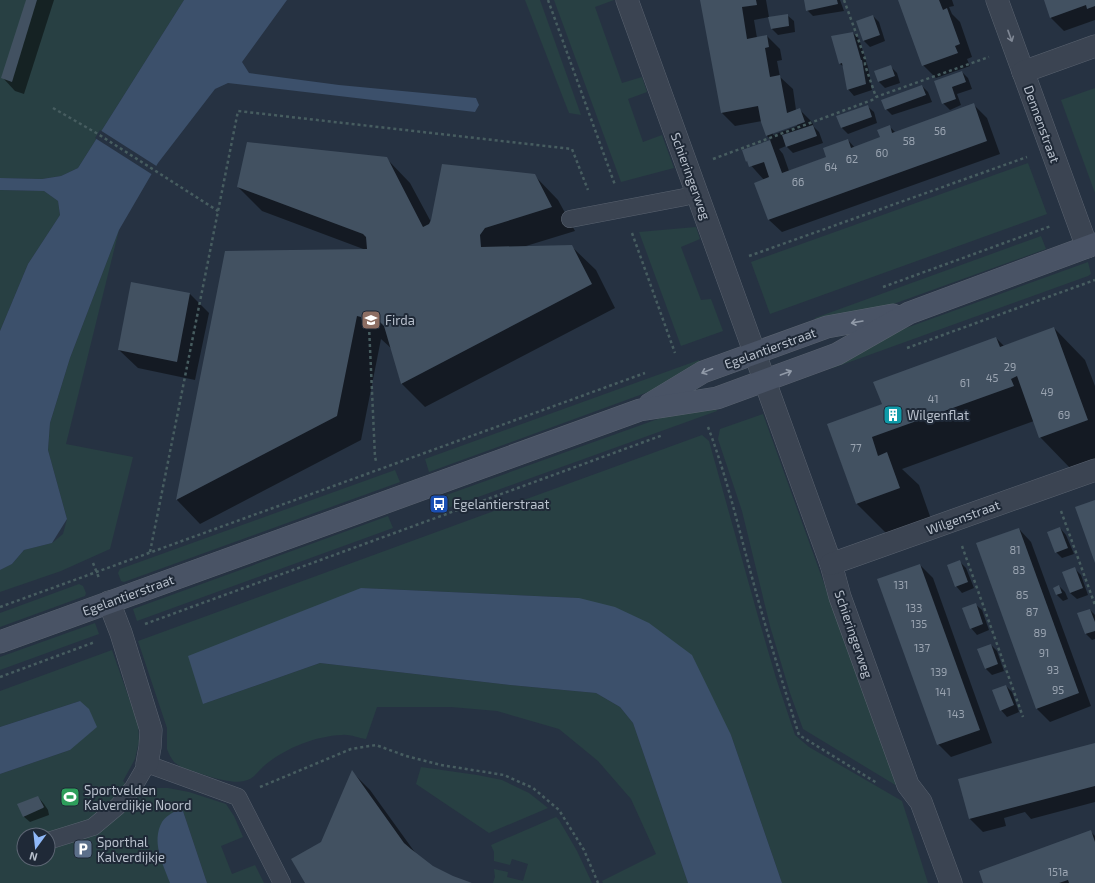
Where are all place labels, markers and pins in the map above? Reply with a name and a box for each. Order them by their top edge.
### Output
school or university icon: Firda [360,309,382,331]
place label: Firda [385,312,415,328]
building icon: Wilgenflat [882,404,904,426]
place label: Wilgenflat [907,407,969,423]
bus stop icon: Egelantierstraat [428,493,450,515]
place label: Egelantierstraat [453,496,549,512]
place label: Sportvelden Kalverdijkje Noord [84,782,191,813]
sports icon: Sportvelden Kalverdijkje Noord [59,786,81,808]
place label: Sporthal Kalverdijkje [97,834,165,865]
parking icon: Sporthal Kalverdijkje [72,838,94,860]

